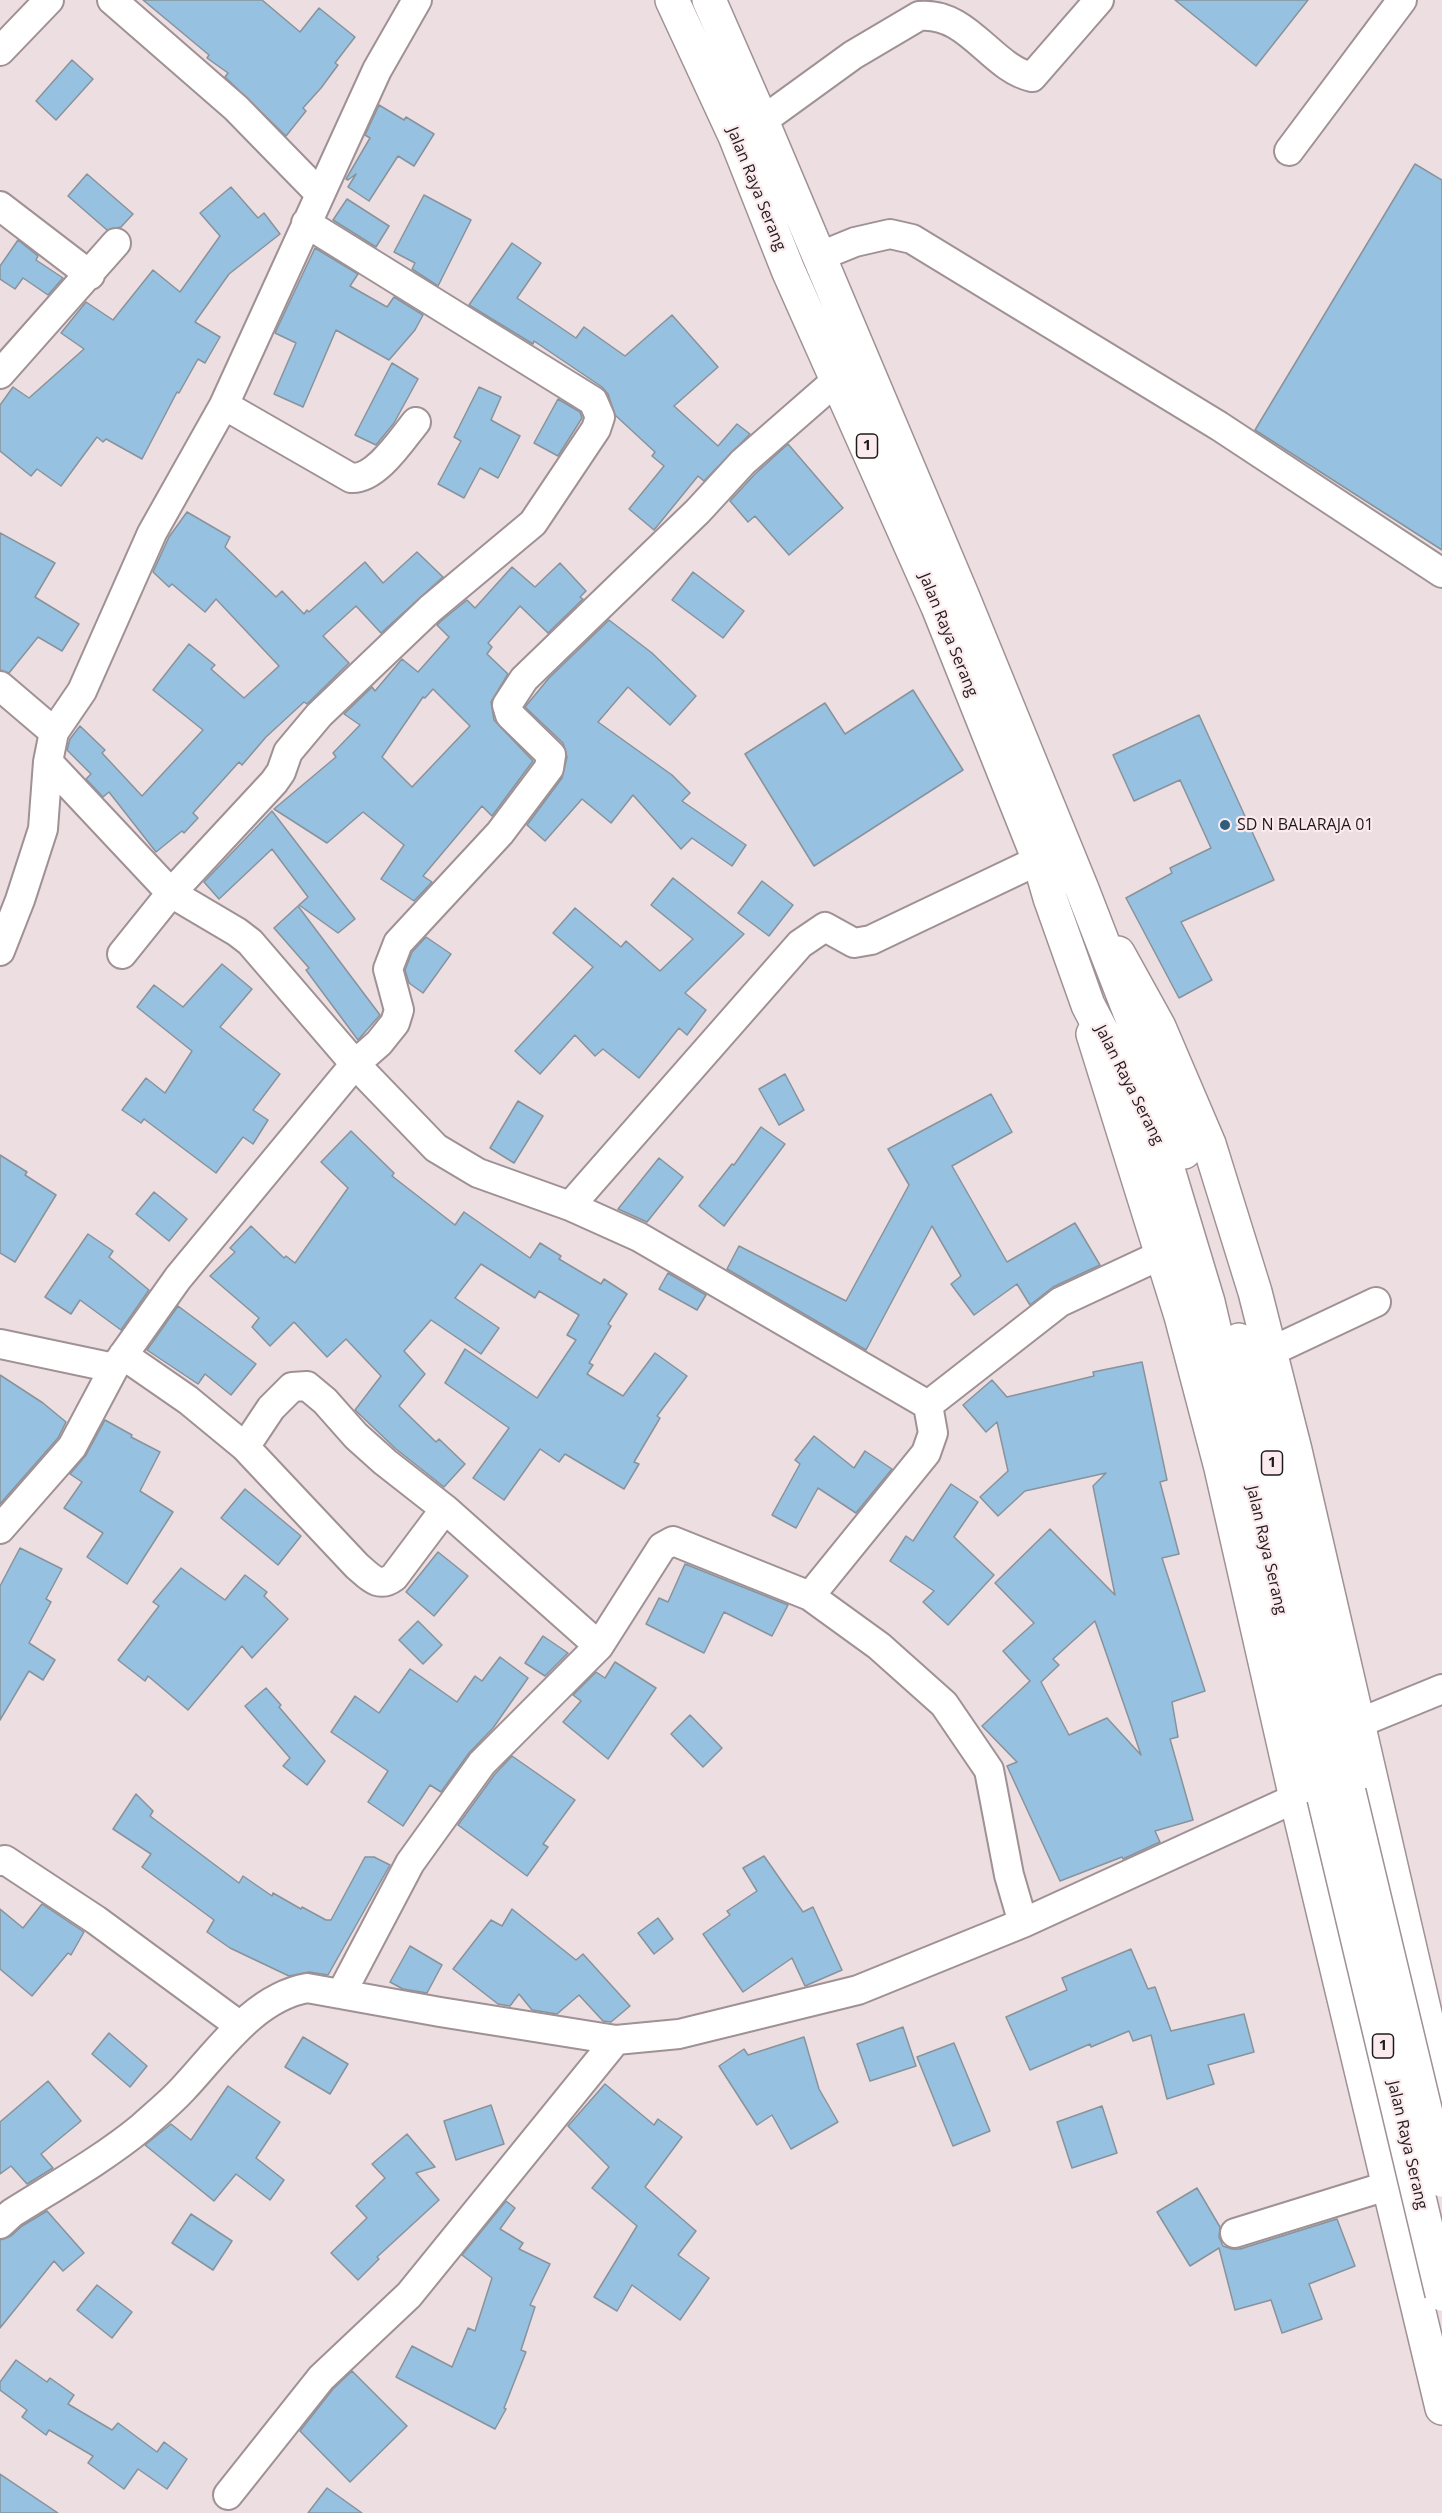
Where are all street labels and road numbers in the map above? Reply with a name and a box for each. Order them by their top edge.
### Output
street label: Jalan Raya Serang [722,124,790,254]
road number: 1 [856,434,878,458]
street label: Jalan Raya Serang [914,570,982,700]
street label: Jalan Raya Serang [1091,1022,1167,1148]
road number: 1 [1262,1451,1282,1475]
street label: Jalan Raya Serang [1242,1484,1290,1616]
road number: 1 [1372,2034,1394,2058]
street label: Jalan Raya Serang [1383,2079,1431,2211]

